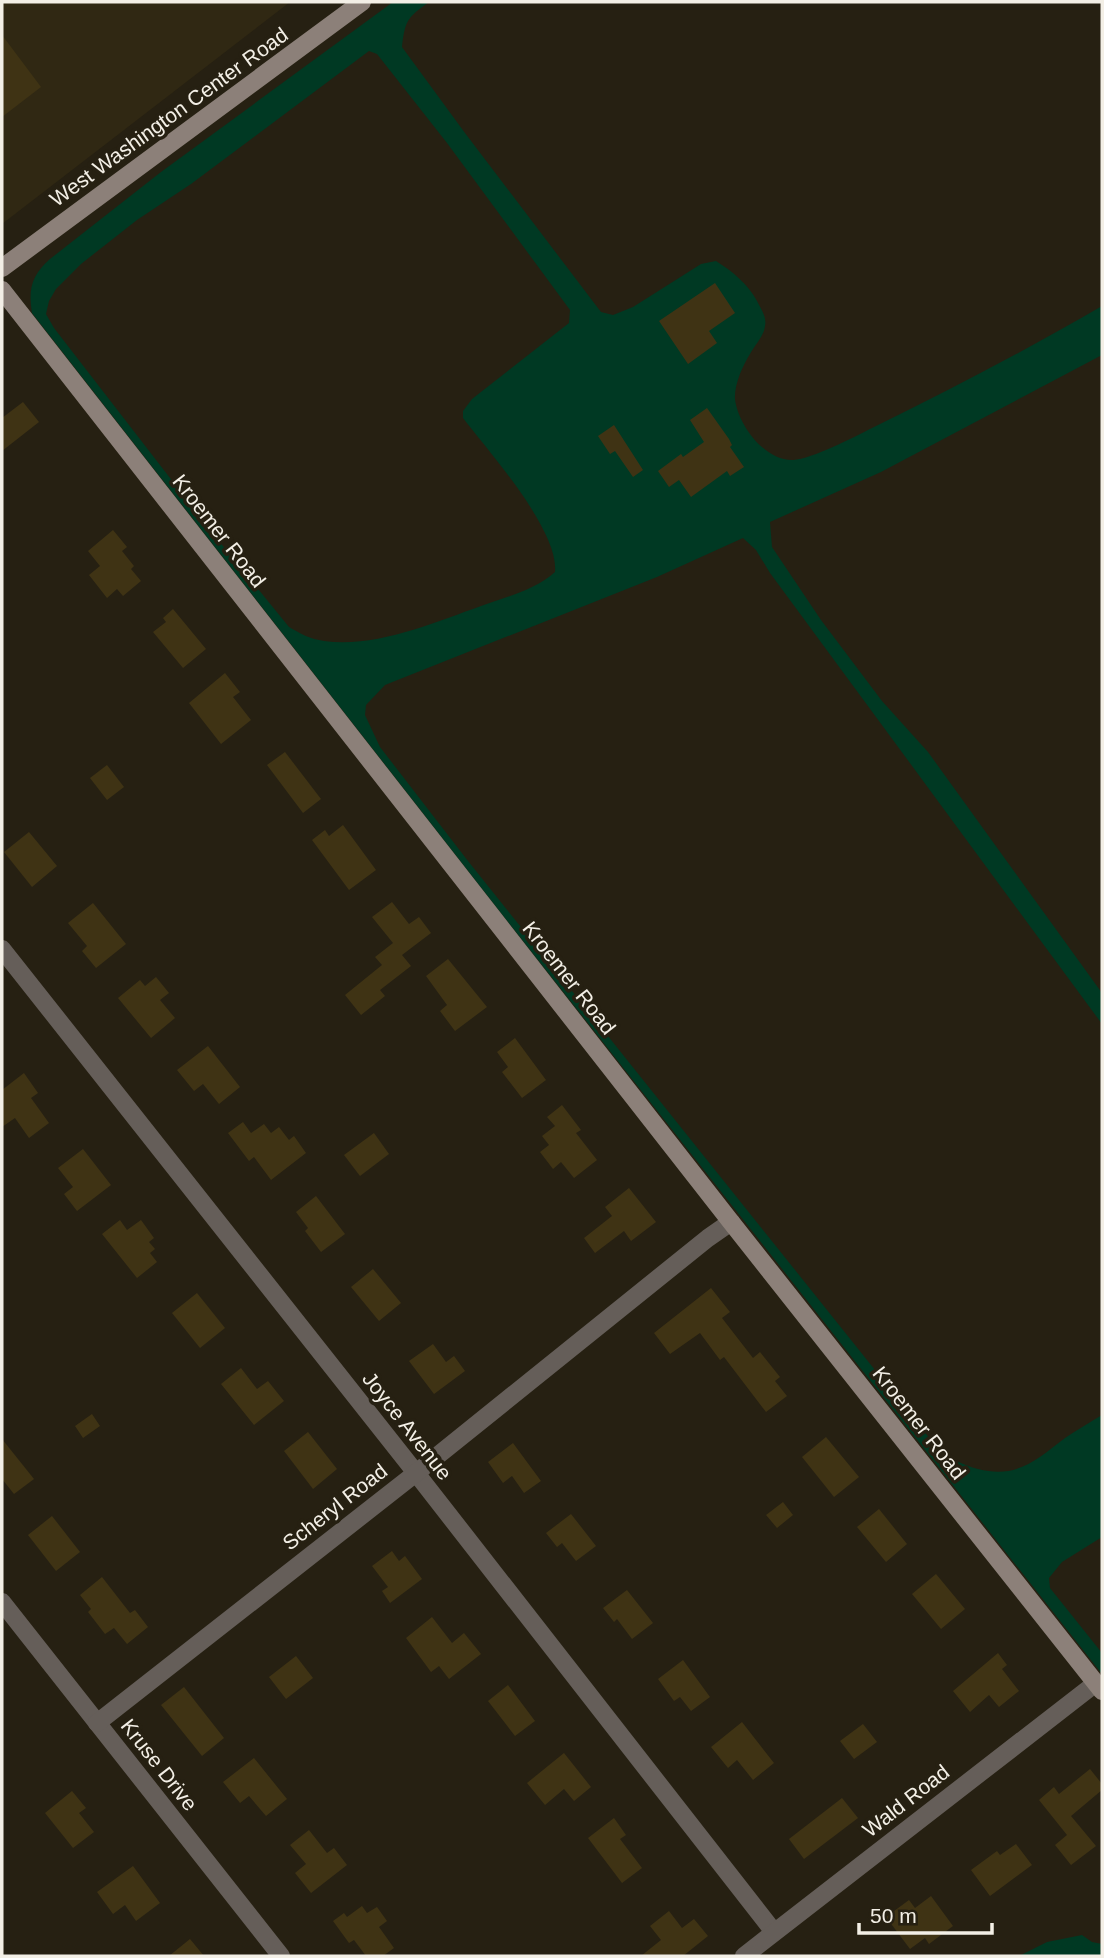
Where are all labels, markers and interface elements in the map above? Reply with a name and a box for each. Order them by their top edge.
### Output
street label: West Washington Center Road [45,23,292,211]
street label: Kroemer Road [168,470,270,592]
street label: Kroemer Road [518,917,620,1039]
street label: Kroemer Road [868,1362,970,1484]
street label: Joyce Avenue [358,1367,457,1484]
street label: Scheryl Road [278,1459,391,1554]
street label: Kruse Drive [117,1714,202,1815]
street label: Wald Road [858,1760,953,1841]
scale bar [859,1892,992,1936]
text: 50 m [870,1904,917,1927]

